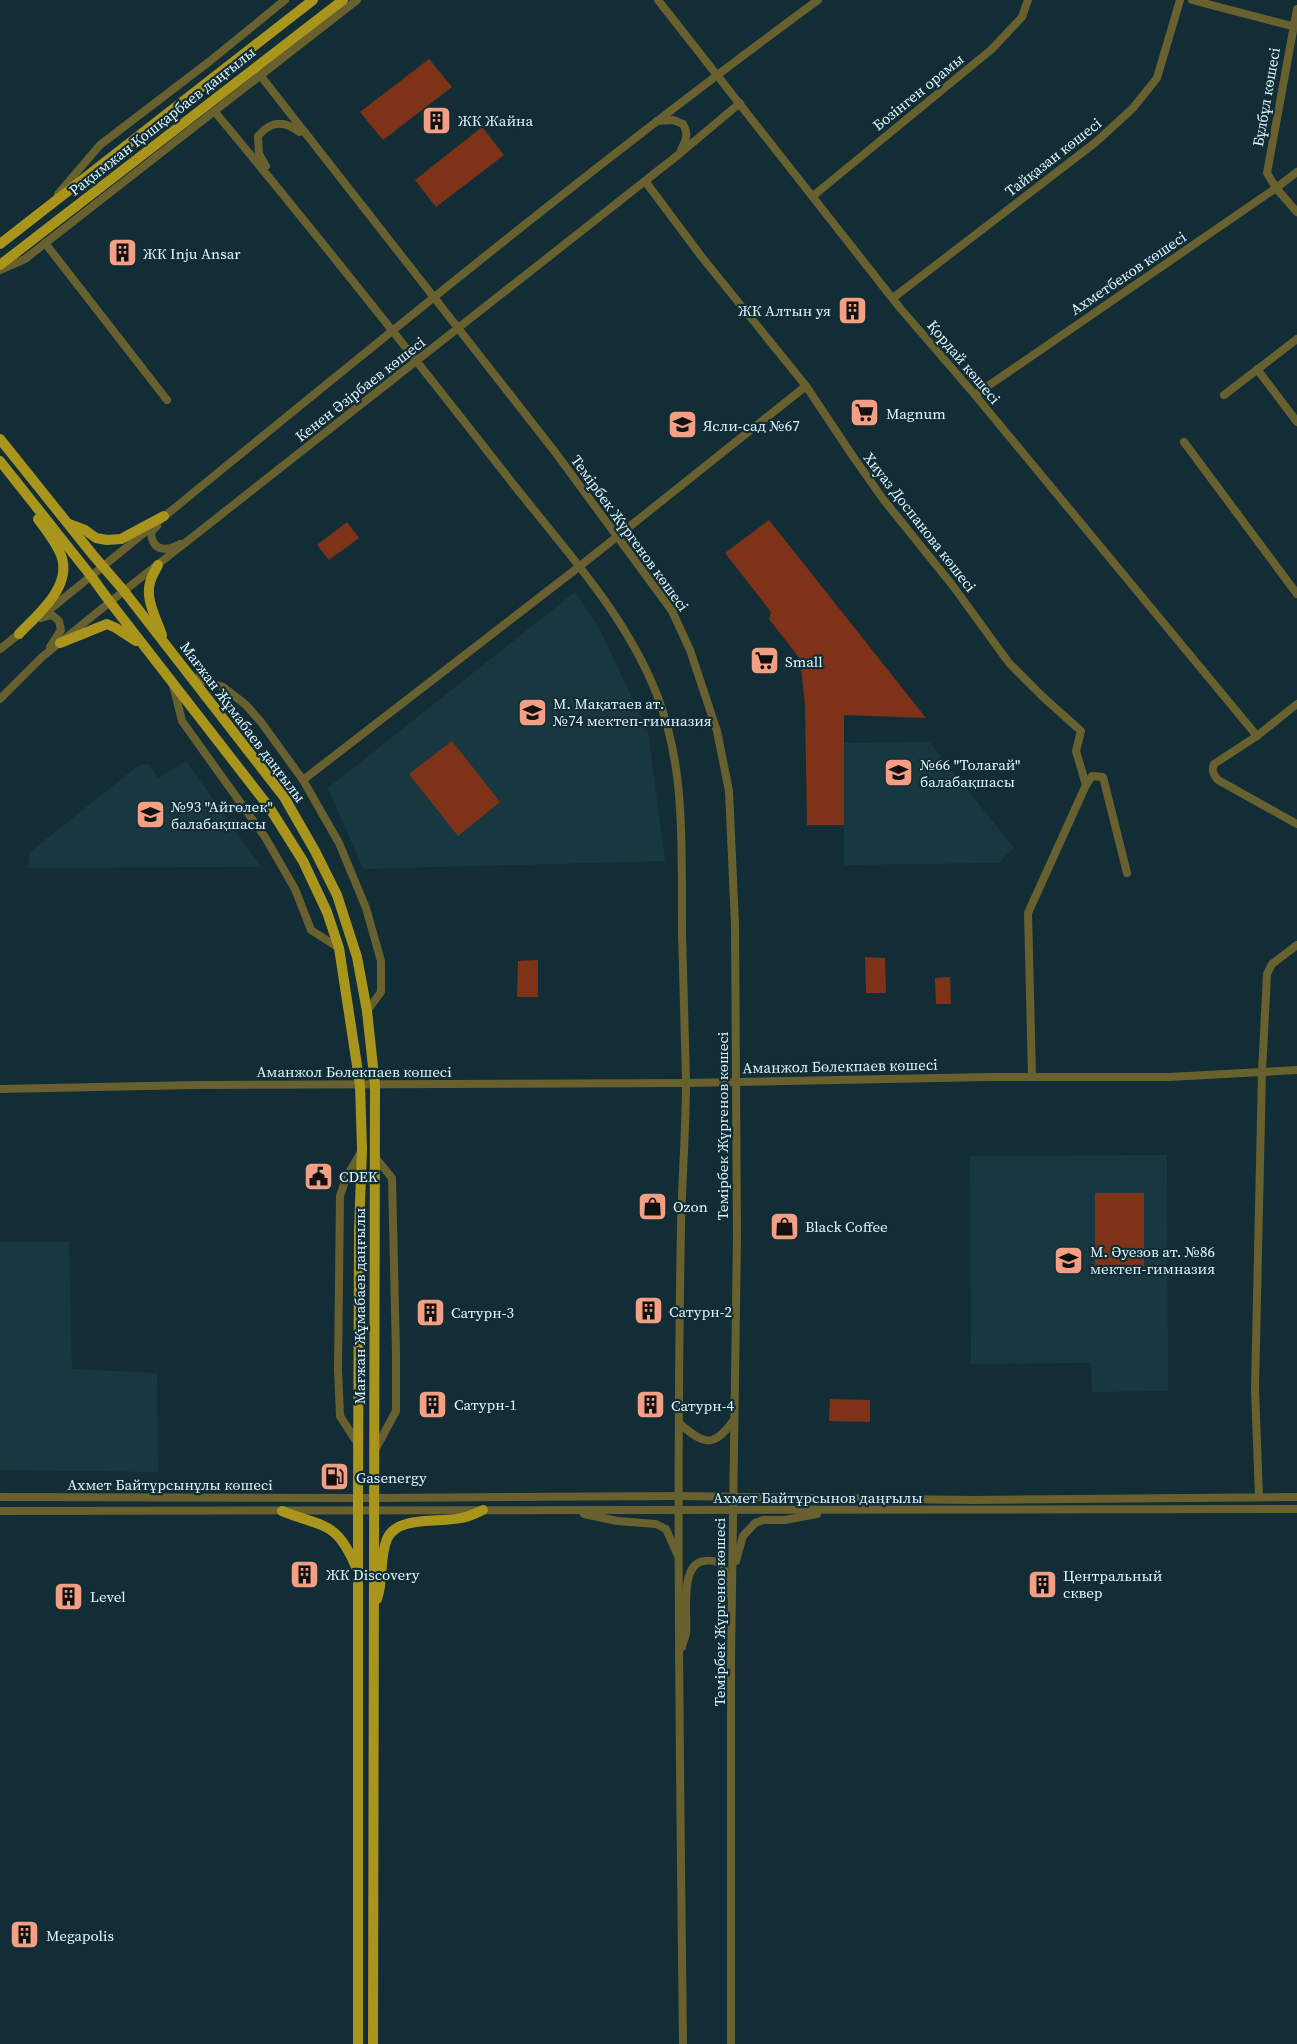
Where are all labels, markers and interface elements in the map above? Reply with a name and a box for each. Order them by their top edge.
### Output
street label: Рақымжан Қошқарбаев даңғылы [64,41,260,201]
street label: Бұлбұл көшесі [1247,46,1285,148]
street label: Бозінген орамы [868,49,968,135]
building icon: ЖК Жайна [421,104,453,136]
place label: ЖК Жайна [458,110,534,131]
street label: Тайқазан көшесі [1001,113,1105,201]
street label: Ахметбеков көшесі [1066,226,1190,320]
building icon: ЖК Inju Ansar [106,237,138,269]
place label: ЖК Inju Ansar [143,243,241,264]
building icon: ЖК Алтын уя [836,294,868,326]
place label: ЖК Алтын уя [738,300,831,321]
street label: Қордай көшесі [923,316,1005,408]
street label: Кенен Әзірбаев көшесі [291,332,429,446]
supermarket icon: Magnum [849,397,881,429]
place label: Magnum [886,403,946,424]
school or university icon: Ясли-сад №67 [666,409,698,441]
place label: Ясли-сад №67 [703,415,800,436]
street label: Хиуаз Доспанова көшесі [859,448,981,596]
street label: Темірбек Жүргенов көшесі [566,451,694,615]
street label: Мағжан Жұмабаев даңғылы [175,637,311,807]
supermarket icon: Small [748,645,780,677]
place label: Small [785,651,823,672]
place label: М. Мақатаев ат. №74 мектеп-гимназия [552,693,712,731]
school or university icon: М. Мақатаев ат. №74 мектеп-гимназия [516,696,548,728]
place label: №66 "Толағай" балабақшасы [919,754,1020,792]
school or university icon: №66 "Толағай" балабақшасы [883,757,915,789]
place label: №93 "Айгөлек" балабақшасы [170,796,273,834]
school or university icon: №93 "Айгөлек" балабақшасы [134,799,166,831]
street label: Темірбек Жүргенов көшесі [712,1032,733,1220]
street label: Аманжол Бөлекпаев көшесі [742,1054,938,1078]
street label: Аманжол Бөлекпаев көшесі [256,1061,452,1082]
public building icon: CDEK [302,1160,334,1192]
place label: CDEK [339,1166,378,1187]
shop icon: Ozon [636,1190,668,1222]
place label: Ozon [673,1196,708,1217]
street label: Мағжан Жұмабаев даңғылы [349,1208,370,1404]
shop icon: Black Coffee [768,1210,800,1242]
place label: Black Coffee [805,1216,888,1237]
place label: М. Әуезов ат. №86 мектеп-гимназия [1090,1241,1215,1279]
school or university icon: М. Әуезов ат. №86 мектеп-гимназия [1053,1244,1085,1276]
building icon: Сатурн-2 [632,1295,664,1327]
building icon: Сатурн-3 [414,1296,446,1328]
place label: Сатурн-2 [669,1301,732,1322]
place label: Сатурн-3 [451,1302,514,1323]
building icon: Сатурн-1 [417,1388,449,1420]
building icon: Сатурн-4 [634,1389,666,1421]
place label: Сатурн-1 [454,1394,517,1415]
place label: Сатурн-4 [671,1395,734,1416]
fuel station icon: Gasenergy [319,1461,351,1493]
place label: Gasenergy [356,1467,427,1488]
street label: Ахмет Байтұрсынұлы көшесі [67,1474,273,1495]
street label: Ахмет Байтұрсынов даңғылы [713,1487,923,1508]
street label: Темірбек Жүргенов көшесі [709,1518,730,1706]
building icon: ЖК Discovery [289,1558,321,1590]
place label: ЖК Discovery [326,1564,420,1585]
place label: Центральный сквер [1063,1565,1163,1603]
building icon: Центральный сквер [1026,1568,1058,1600]
building icon: Level [53,1580,85,1612]
place label: Level [90,1586,126,1607]
building icon: Megapolis [9,1919,41,1951]
place label: Megapolis [46,1925,114,1946]

